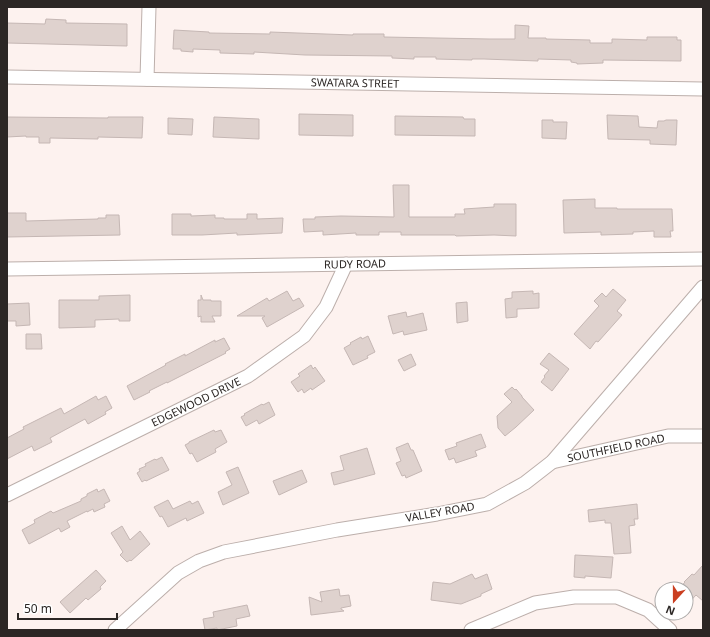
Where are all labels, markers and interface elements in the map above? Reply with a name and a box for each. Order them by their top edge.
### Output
street label: SWATARA STREET [311,74,399,91]
street label: RUDY ROAD [324,255,386,272]
street label: EDGEWOOD DRIVE [149,373,243,430]
street label: SOUTHFIELD ROAD [566,430,666,465]
street label: VALLEY ROAD [404,498,476,525]
north arrow [654,581,694,621]
scale bar [18,595,117,621]
text: 50 m [24,600,52,617]
text: N [663,602,677,619]

